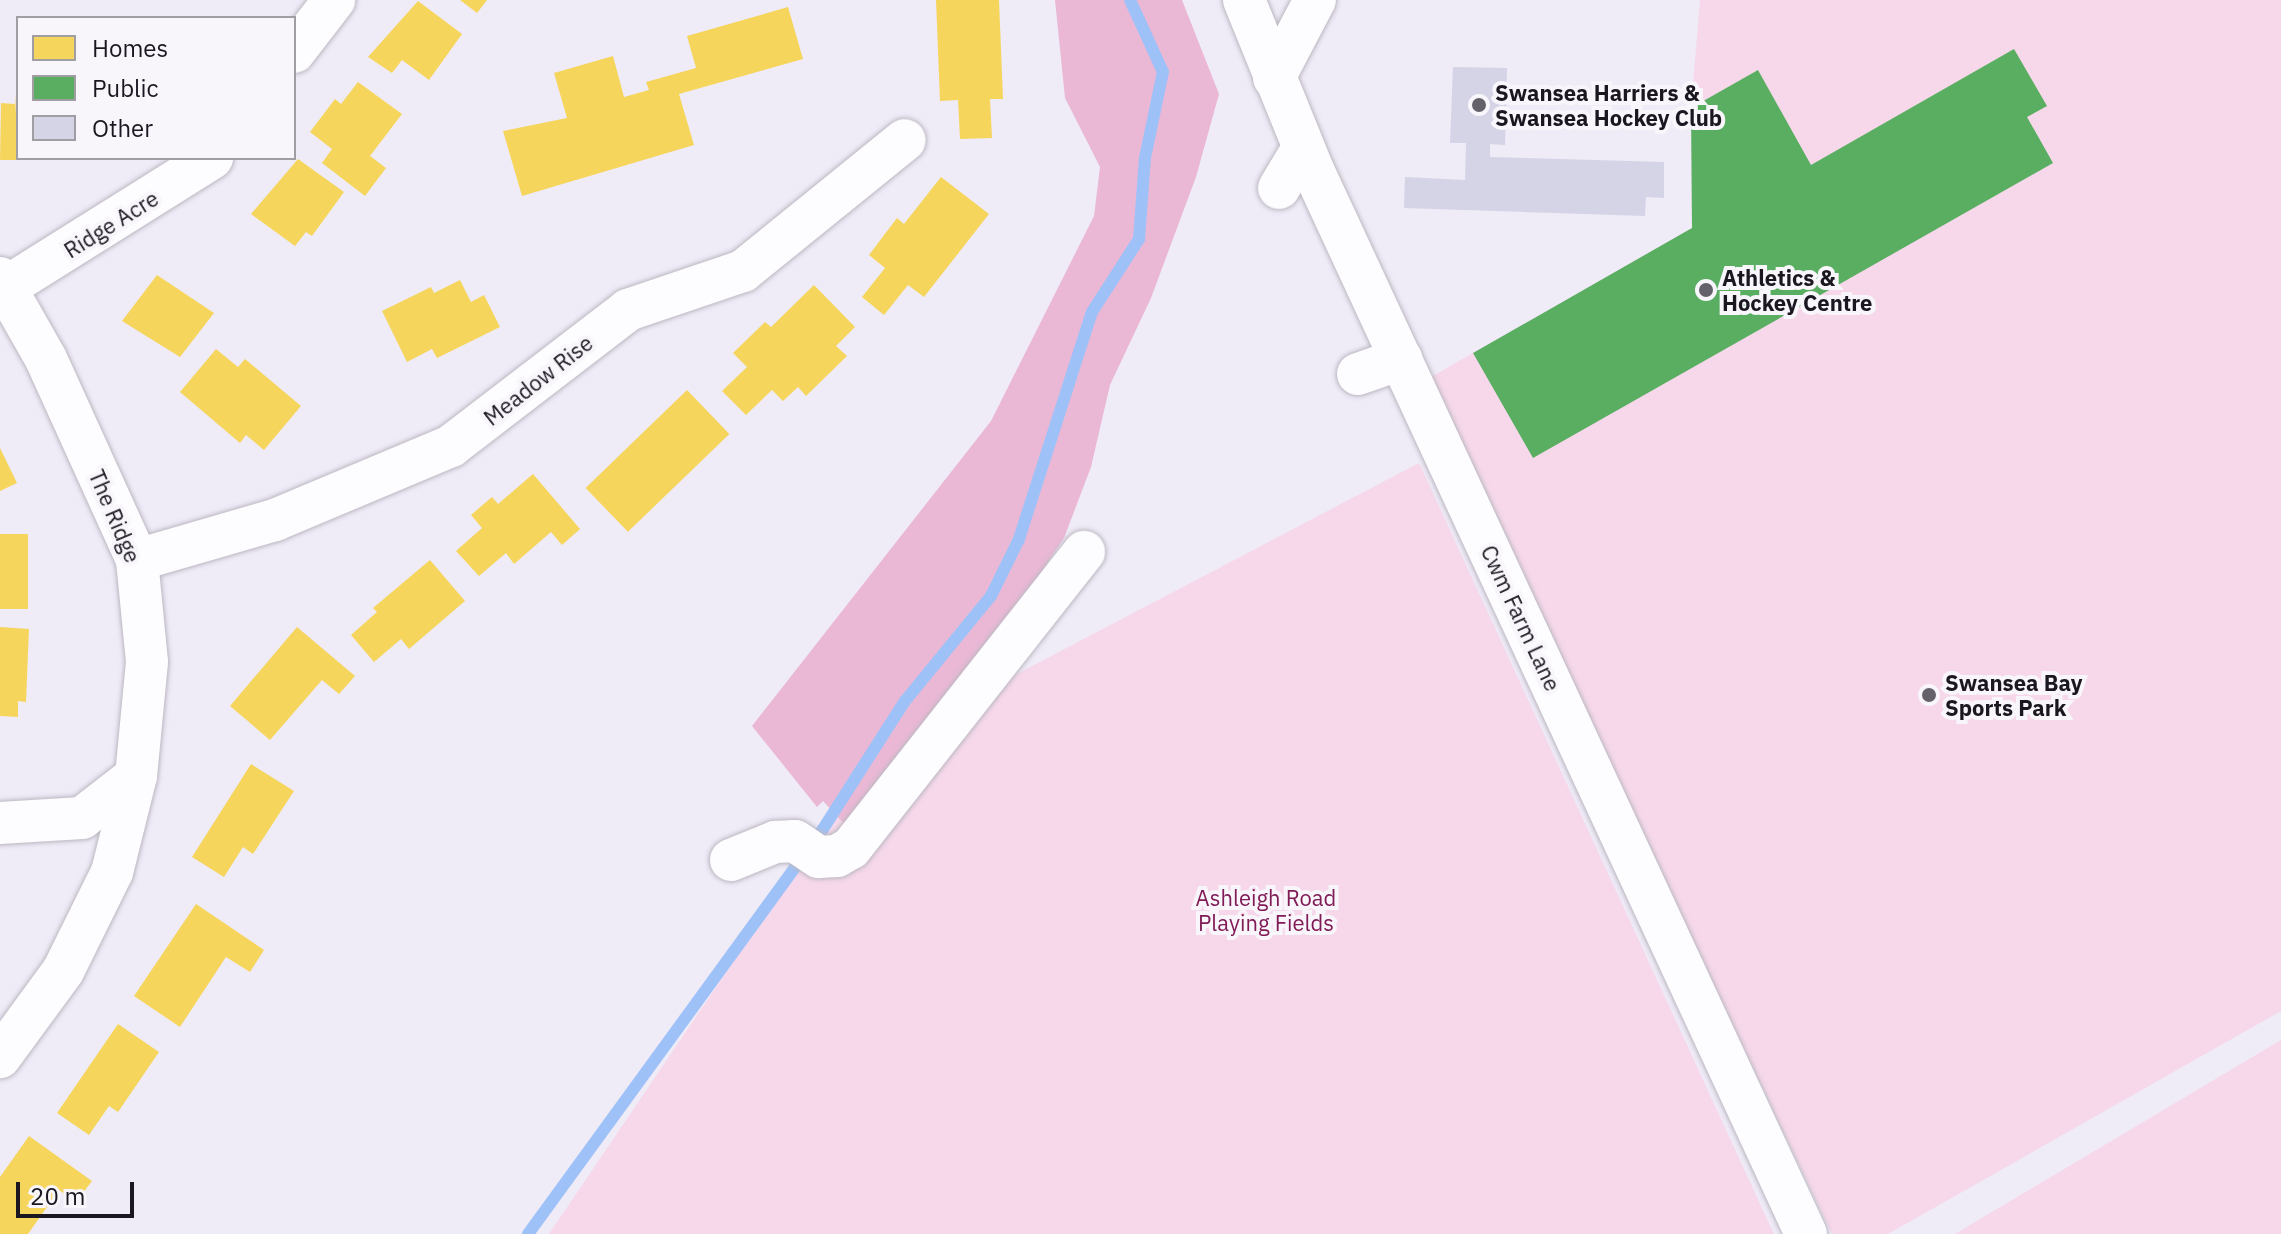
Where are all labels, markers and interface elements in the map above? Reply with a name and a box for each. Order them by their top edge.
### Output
legend [16,16,296,160]
text: Homes [92,32,168,64]
text: Public [92,72,159,104]
place label: Swansea Harriers & Swansea Hockey Club [1495,79,1722,130]
marker: Swansea Harriers & Swansea Hockey Club [1470,96,1488,114]
text: Other [92,112,153,144]
street label: Ridge Acre [59,185,163,263]
place label: Athletics & Hockey Centre [1722,264,1872,316]
marker: Athletics & Hockey Centre [1697,281,1715,299]
street label: Meadow Rise [478,329,598,431]
street label: The Ridge [84,466,146,566]
street label: Cwm Farm Lane [1476,541,1566,695]
place label: Swansea Bay Sports Park [1945,669,2082,720]
marker: Swansea Bay Sports Park [1920,686,1938,704]
park label: Ashleigh Road Playing Fields [1196,884,1336,936]
scale bar [20,1166,138,1216]
text: 20 m [30,1180,85,1212]

